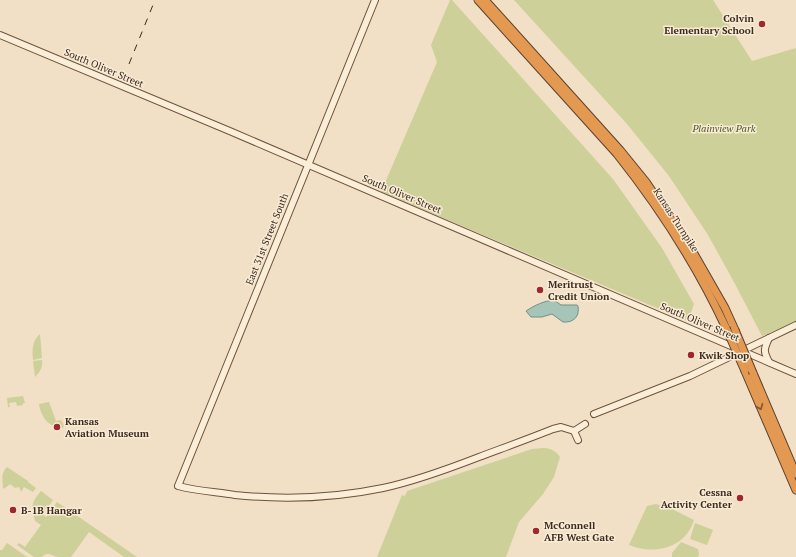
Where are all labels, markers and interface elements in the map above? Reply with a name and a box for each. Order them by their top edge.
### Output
place label: Colvin Elementary School [664,12,755,37]
marker: Colvin Elementary School [757,19,767,29]
street label: South Oliver Street [62,45,146,91]
park label: Plainview Park [691,122,756,135]
street label: South Oliver Street [360,171,444,217]
street label: Kansas Turnpike [650,186,702,254]
street label: East 31st Street South [243,191,291,287]
place label: Meritrust Credit Union [548,278,610,303]
marker: Meritrust Credit Union [535,285,545,295]
street label: South Oliver Street [658,299,742,345]
place label: Kwik Shop [699,349,749,362]
marker: Kwik Shop [686,350,696,360]
one-way arrow [755,402,763,410]
place label: Kansas Aviation Museum [65,415,150,440]
marker: Kansas Aviation Museum [52,422,62,432]
place label: Cessna Activity Center [661,486,733,511]
marker: Cessna Activity Center [735,493,745,503]
place label: B-1B Hangar [21,504,82,517]
marker: B-1B Hangar [8,505,18,515]
place label: McConnell AFB West Gate [544,519,615,544]
marker: McConnell AFB West Gate [531,526,541,536]

